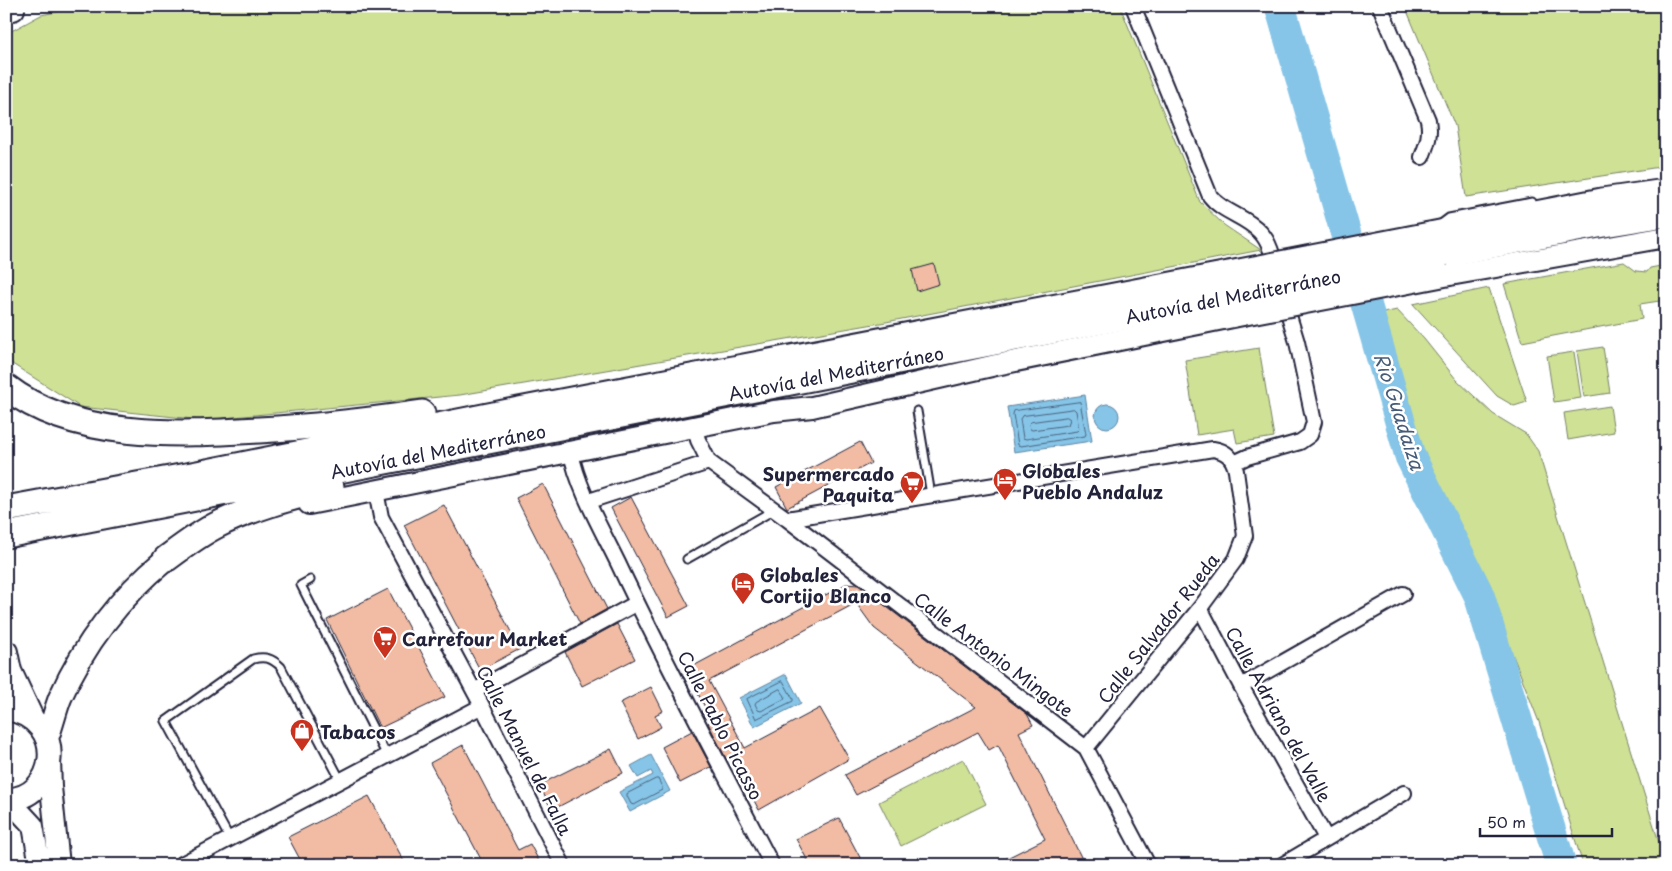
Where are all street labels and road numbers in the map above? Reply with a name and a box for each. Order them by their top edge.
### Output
street label: Autovía del Mediterráneo [1123,262,1343,330]
street label: Autovía del Mediterráneo [726,339,946,407]
street label: Autovía del Mediterráneo [328,417,548,485]
street label: Calle Salvador Rueda [1091,547,1226,709]
street label: Calle Antonio Mingote [909,585,1079,723]
street label: Calle Adriano del Valle [1219,621,1339,807]
street label: Calle Pablo Picasso [672,646,770,804]
street label: Calle Manuel de Falla [470,660,580,840]

